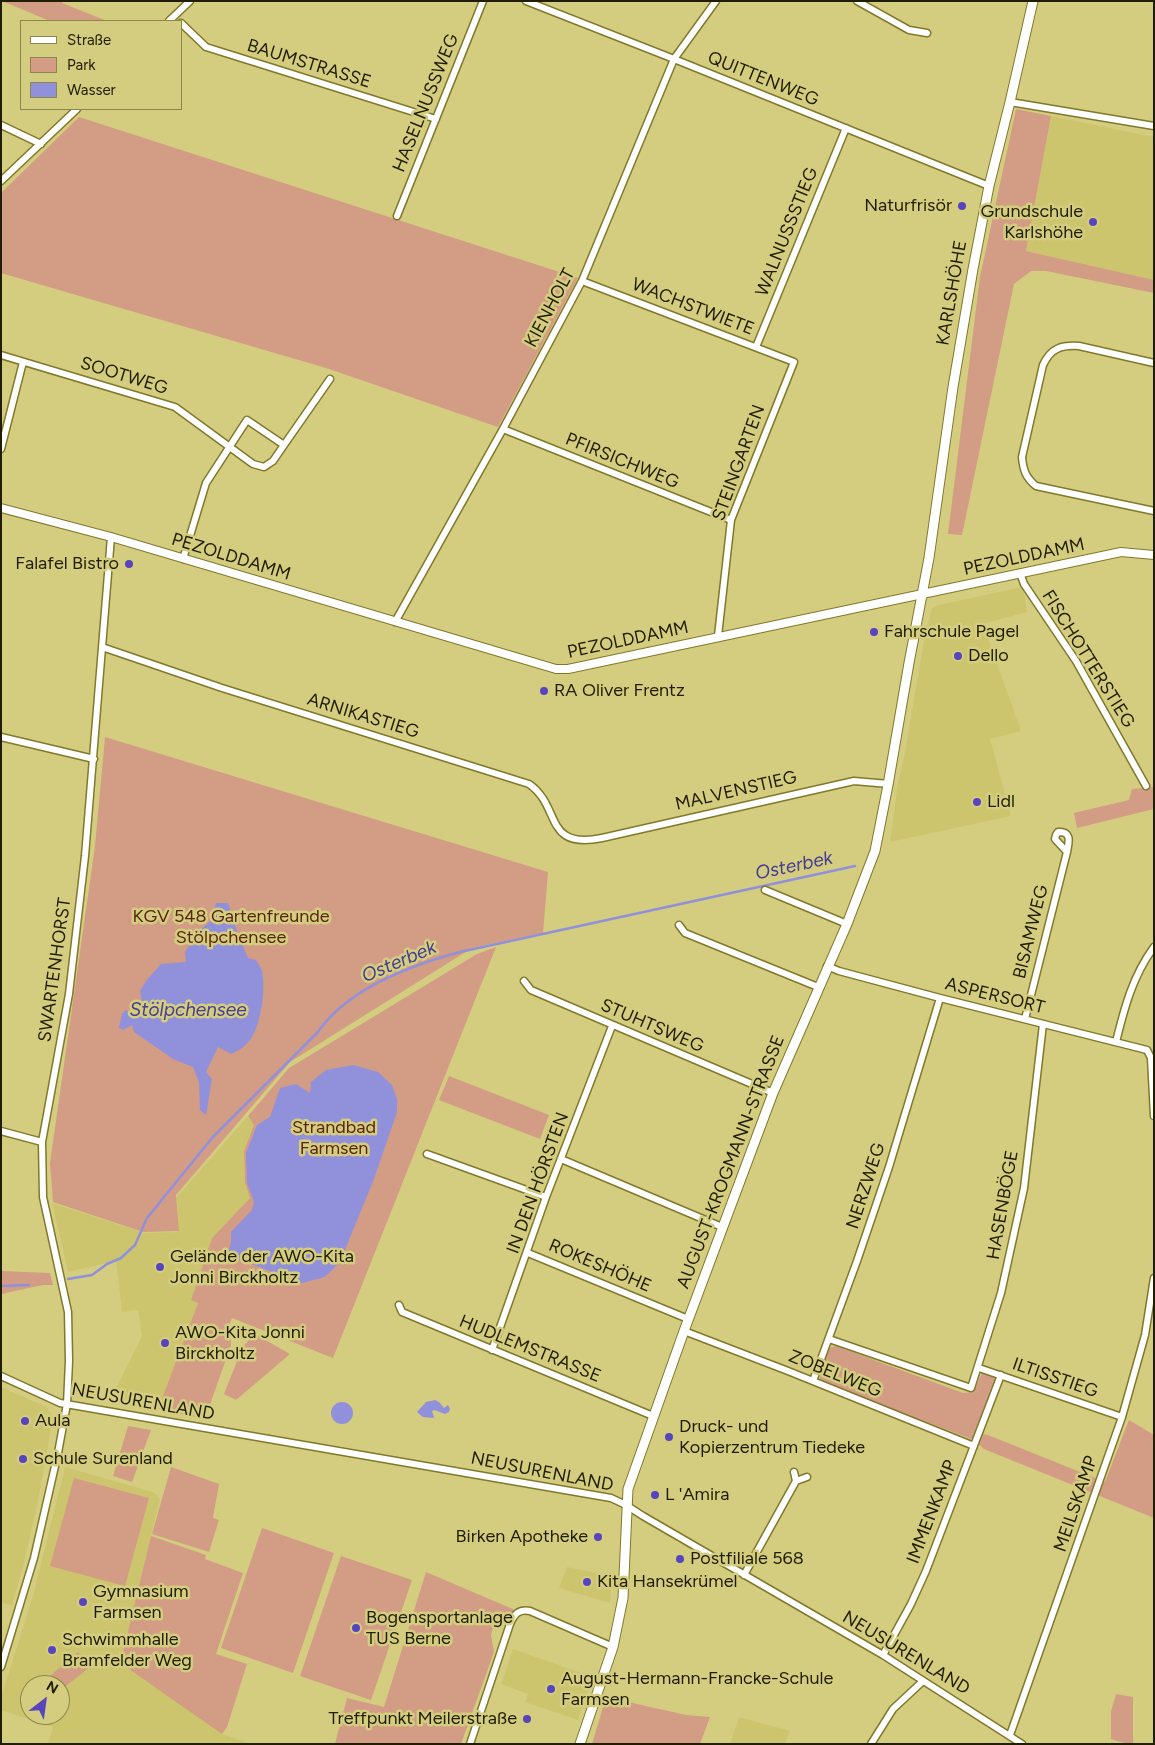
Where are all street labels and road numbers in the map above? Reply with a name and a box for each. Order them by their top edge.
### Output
street label: HASELNUSSWEG [388,31,464,175]
street label: BAUMSTRASSE [244,35,374,93]
street label: QUITTENWEG [704,47,822,111]
street label: WALNUSSSTIEG [751,164,823,300]
street label: KARLSHÖHE [932,239,972,347]
street label: KIENHOLT [520,265,580,351]
street label: WACHSTWIETE [629,274,757,340]
street label: SOOTWEG [78,352,170,400]
street label: STEINGARTEN [708,402,770,524]
street label: PFIRSICHWEG [562,428,682,494]
street label: PEZOLDDAMM [169,529,293,585]
street label: PEZOLDDAMM [961,534,1087,580]
street label: FISCHOTTERSTIEG [1037,586,1139,732]
street label: PEZOLDDAMM [565,617,691,663]
street label: ARNIKASTIEG [305,689,421,743]
street label: MALVENSTIEG [673,767,799,815]
street label: BISAMWEG [1009,883,1053,981]
street label: SWARTENHORST [34,897,76,1043]
street label: ASPERSORT [943,973,1047,1019]
street label: STUHTSWEG [597,995,707,1057]
street label: AUGUST-KROGMANN-STRASSE [673,1032,789,1292]
street label: IN DEN HÖRSTEN [502,1109,574,1257]
street label: NERZWEG [842,1140,890,1232]
street label: HASENBÖGE [983,1149,1023,1261]
street label: ROKESHÖHE [545,1235,655,1297]
street label: HUDLEMSTRASSE [456,1311,604,1387]
street label: ZOBELWEG [785,1346,885,1402]
street label: ILTISSTIEG [1009,1353,1101,1403]
street label: NEUSURENLAND [70,1379,216,1425]
street label: NEUSURENLAND [469,1448,615,1496]
street label: MEILSKAMP [1050,1453,1102,1555]
street label: IMMENKAMP [902,1457,962,1567]
street label: NEUSURENLAND [838,1606,974,1700]

